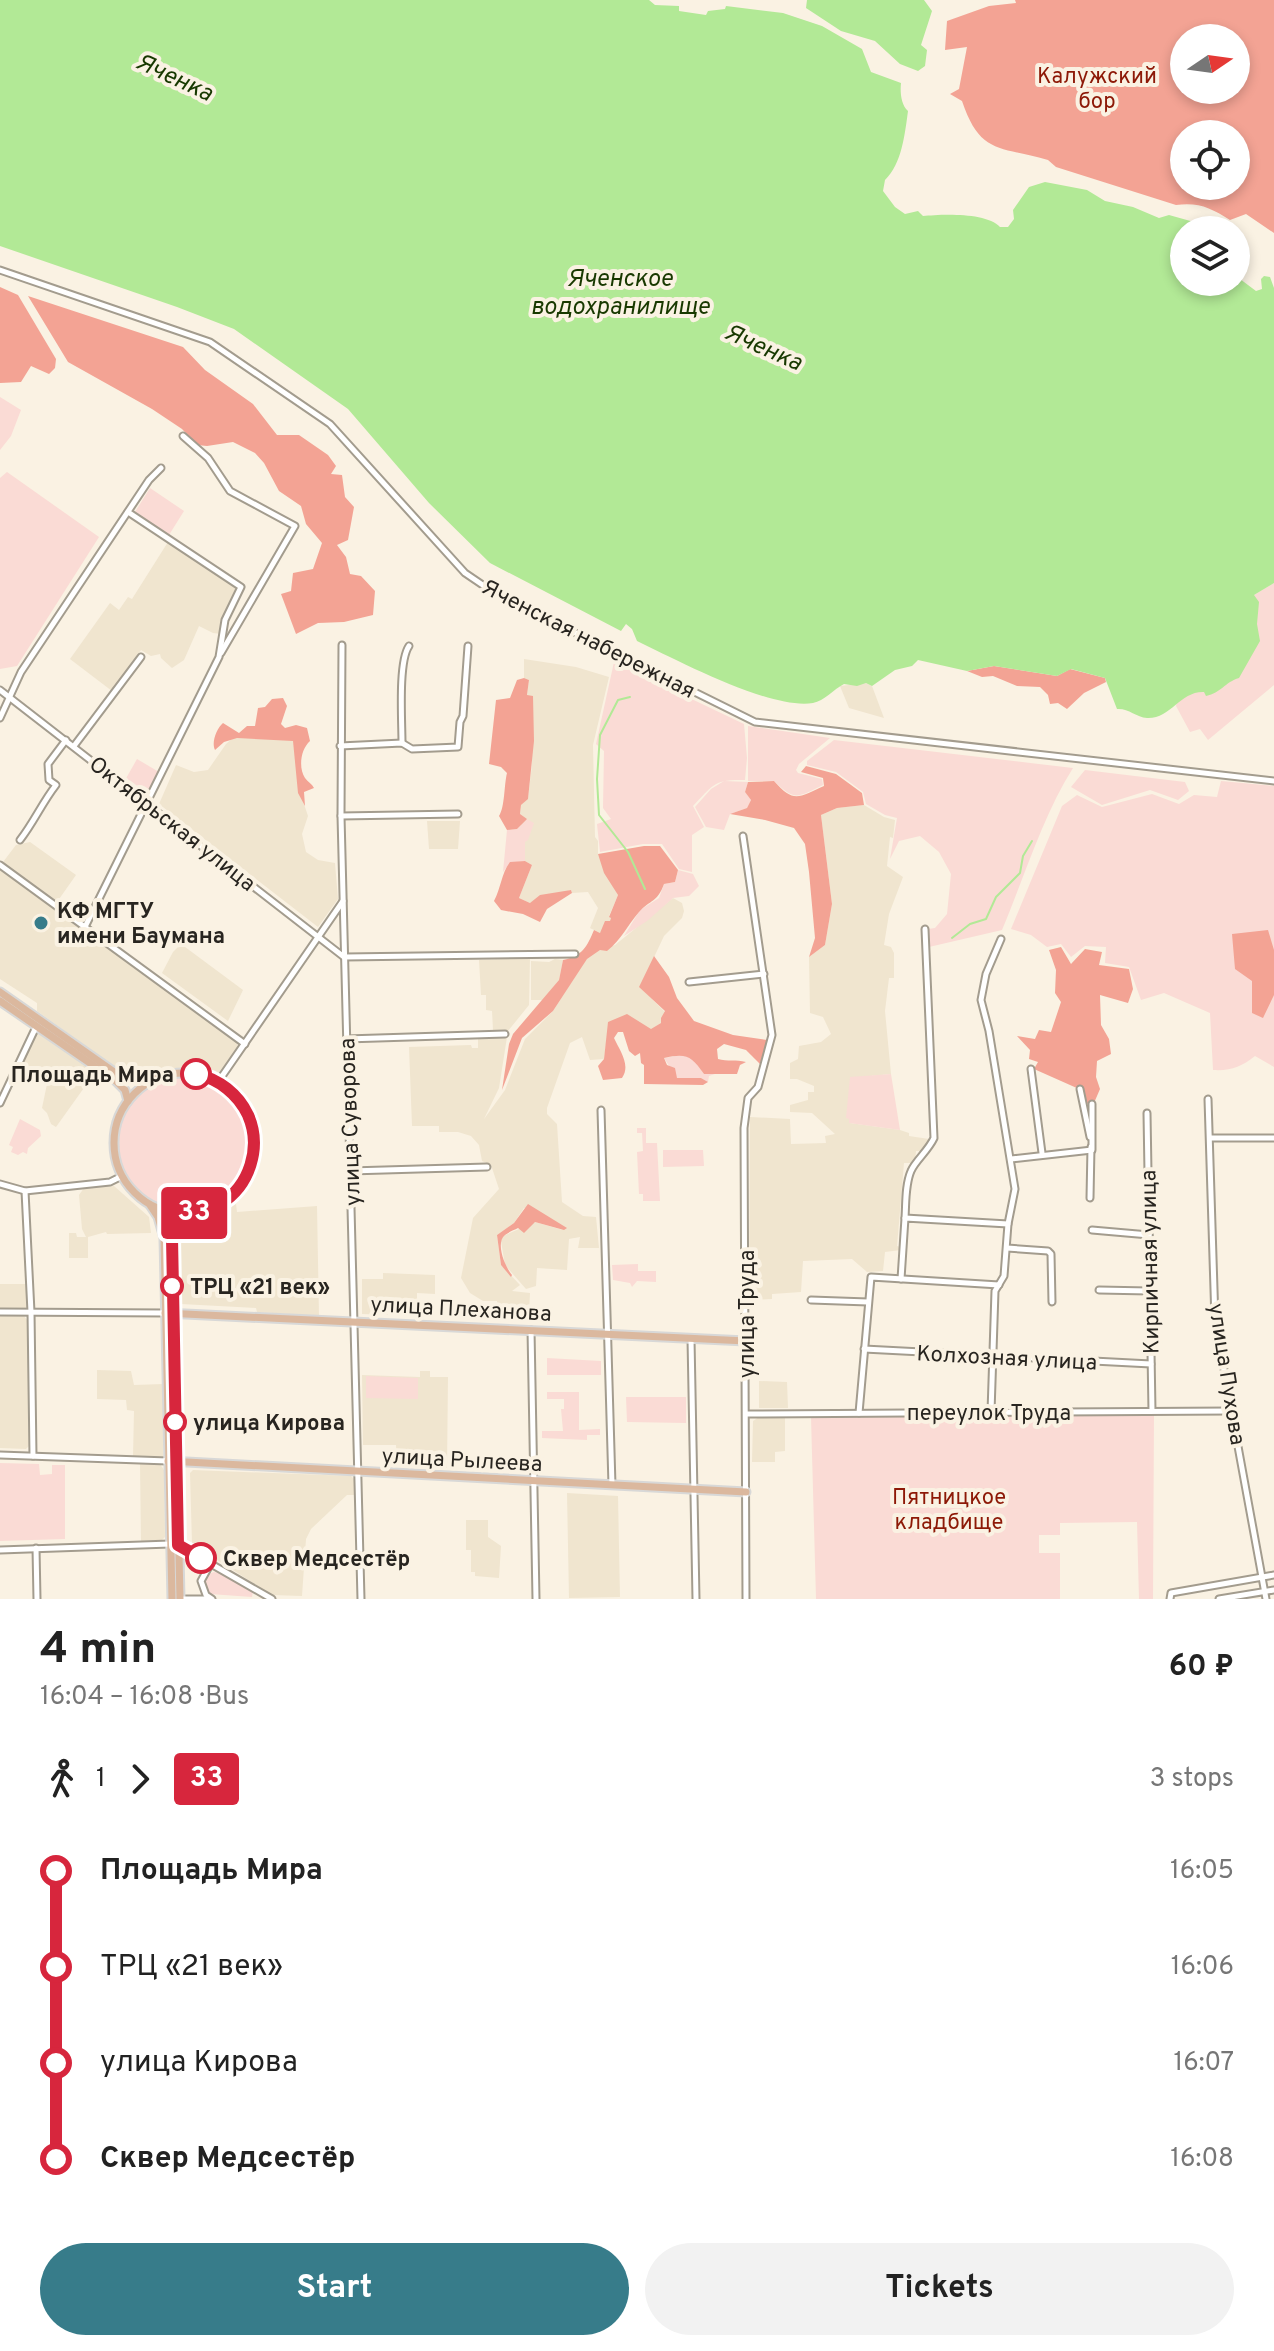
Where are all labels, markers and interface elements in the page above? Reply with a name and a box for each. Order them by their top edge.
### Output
north arrow [1170,24,1250,104]
map controls [1170,24,1250,296]
water label: Яченка [131,48,218,110]
park label: Калужский бор [1037,64,1157,116]
button: locate [1170,120,1250,200]
button: layers [1170,216,1250,296]
water label: Яченское водохранилище [530,265,710,323]
water label: Яченка [720,319,807,379]
street label: Яченская набережная [477,575,699,706]
street label: Октябрьская улица [83,752,260,898]
place label: КФ МГТУ имени Баумана [57,899,225,951]
marker: КФ МГТУ имени Баумана [32,914,50,932]
street label: улица Суворова [335,1038,368,1206]
marker: Площадь Мира [181,1059,211,1089]
place label: Площадь Мира [11,1063,174,1090]
street label: Кирпичная улица [1136,1170,1167,1354]
line badge: 33 [158,1187,230,1239]
text: 33 [177,1195,211,1231]
street label: улица Труда [735,1250,762,1378]
marker: ТРЦ «21 век» [161,1275,183,1297]
place label: ТРЦ «21 век» [190,1275,330,1302]
street label: улица Плеханова [369,1292,552,1329]
street label: улица Пухова [1201,1302,1250,1447]
street label: Колхозная улица [916,1341,1098,1378]
street label: переулок Труда [907,1401,1071,1428]
marker: улица Кирова [164,1411,186,1433]
place label: улица Кирова [193,1411,345,1438]
street label: улица Рылеева [381,1444,543,1479]
park label: Пятницкое кладбище [892,1485,1006,1537]
marker: Сквер Медсестёр [186,1543,216,1573]
place label: Сквер Медсестёр [223,1547,410,1574]
text: 4 min [40,1623,156,1679]
text: 60 ₽ [1169,1649,1234,1686]
text: 16:04 – 16:08 · Bus [40,1681,249,1714]
icon: walk [40,1757,84,1801]
icon: forward [118,1757,162,1801]
text: 33 [190,1761,223,1797]
text: 1 [96,1763,106,1796]
text: 3 stops [1150,1763,1234,1796]
text: Площадь Мира [100,1853,323,1890]
text: 16:05 [1170,1855,1234,1888]
text: ТРЦ «21 век» [100,1949,283,1986]
text: 16:06 [1171,1951,1234,1984]
text: улица Кирова [100,2045,298,2082]
text: 16:07 [1173,2047,1234,2080]
text: Сквер Медсестёр [100,2141,355,2178]
text: 16:08 [1170,2143,1234,2176]
button: Start [40,2243,629,2335]
button: Tickets [645,2243,1234,2335]

